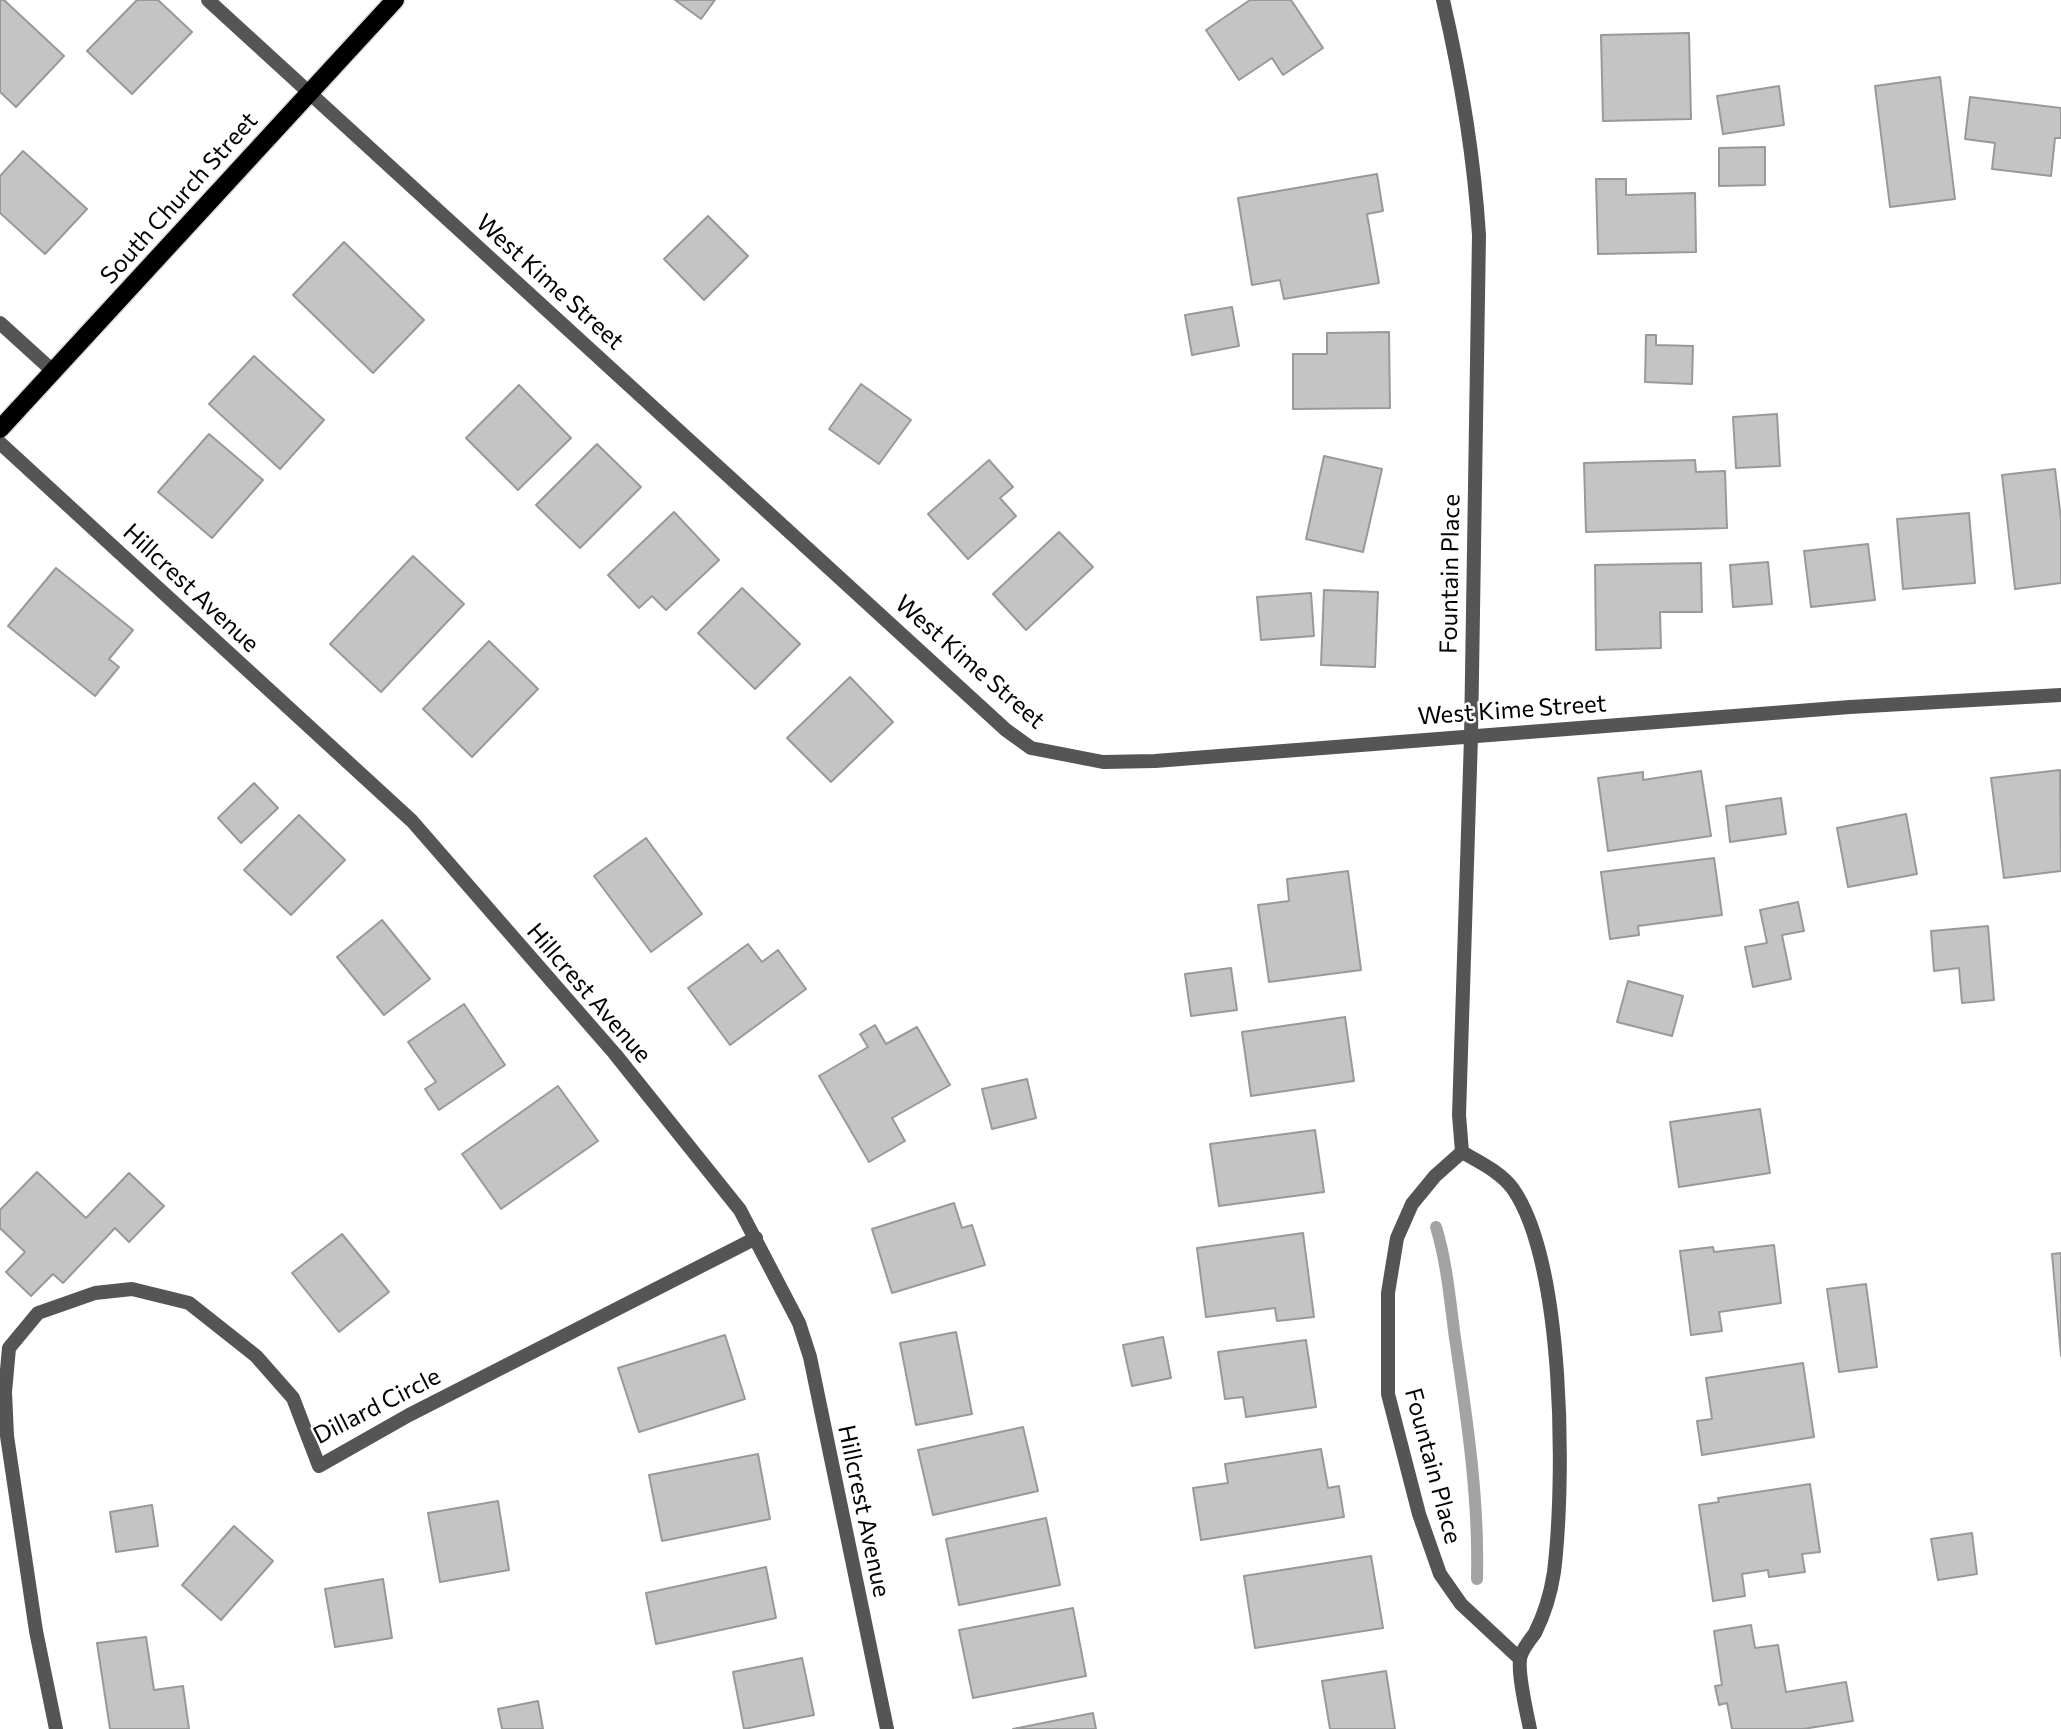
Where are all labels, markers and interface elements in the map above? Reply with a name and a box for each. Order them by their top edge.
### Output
street label: South Church Street [94,106,264,290]
street label: West Kime Street [470,208,630,356]
street label: Fountain Place [1434,494,1466,654]
street label: Hillcrest Avenue [117,518,265,658]
street label: West Kime Street [889,589,1051,735]
street label: West Kime Street [1417,689,1607,731]
street label: Hillcrest Avenue [521,917,657,1069]
street label: Dillard Circle [309,1362,445,1450]
street label: Fountain Place [1398,1385,1468,1547]
street label: Hillcrest Avenue [832,1422,896,1600]

